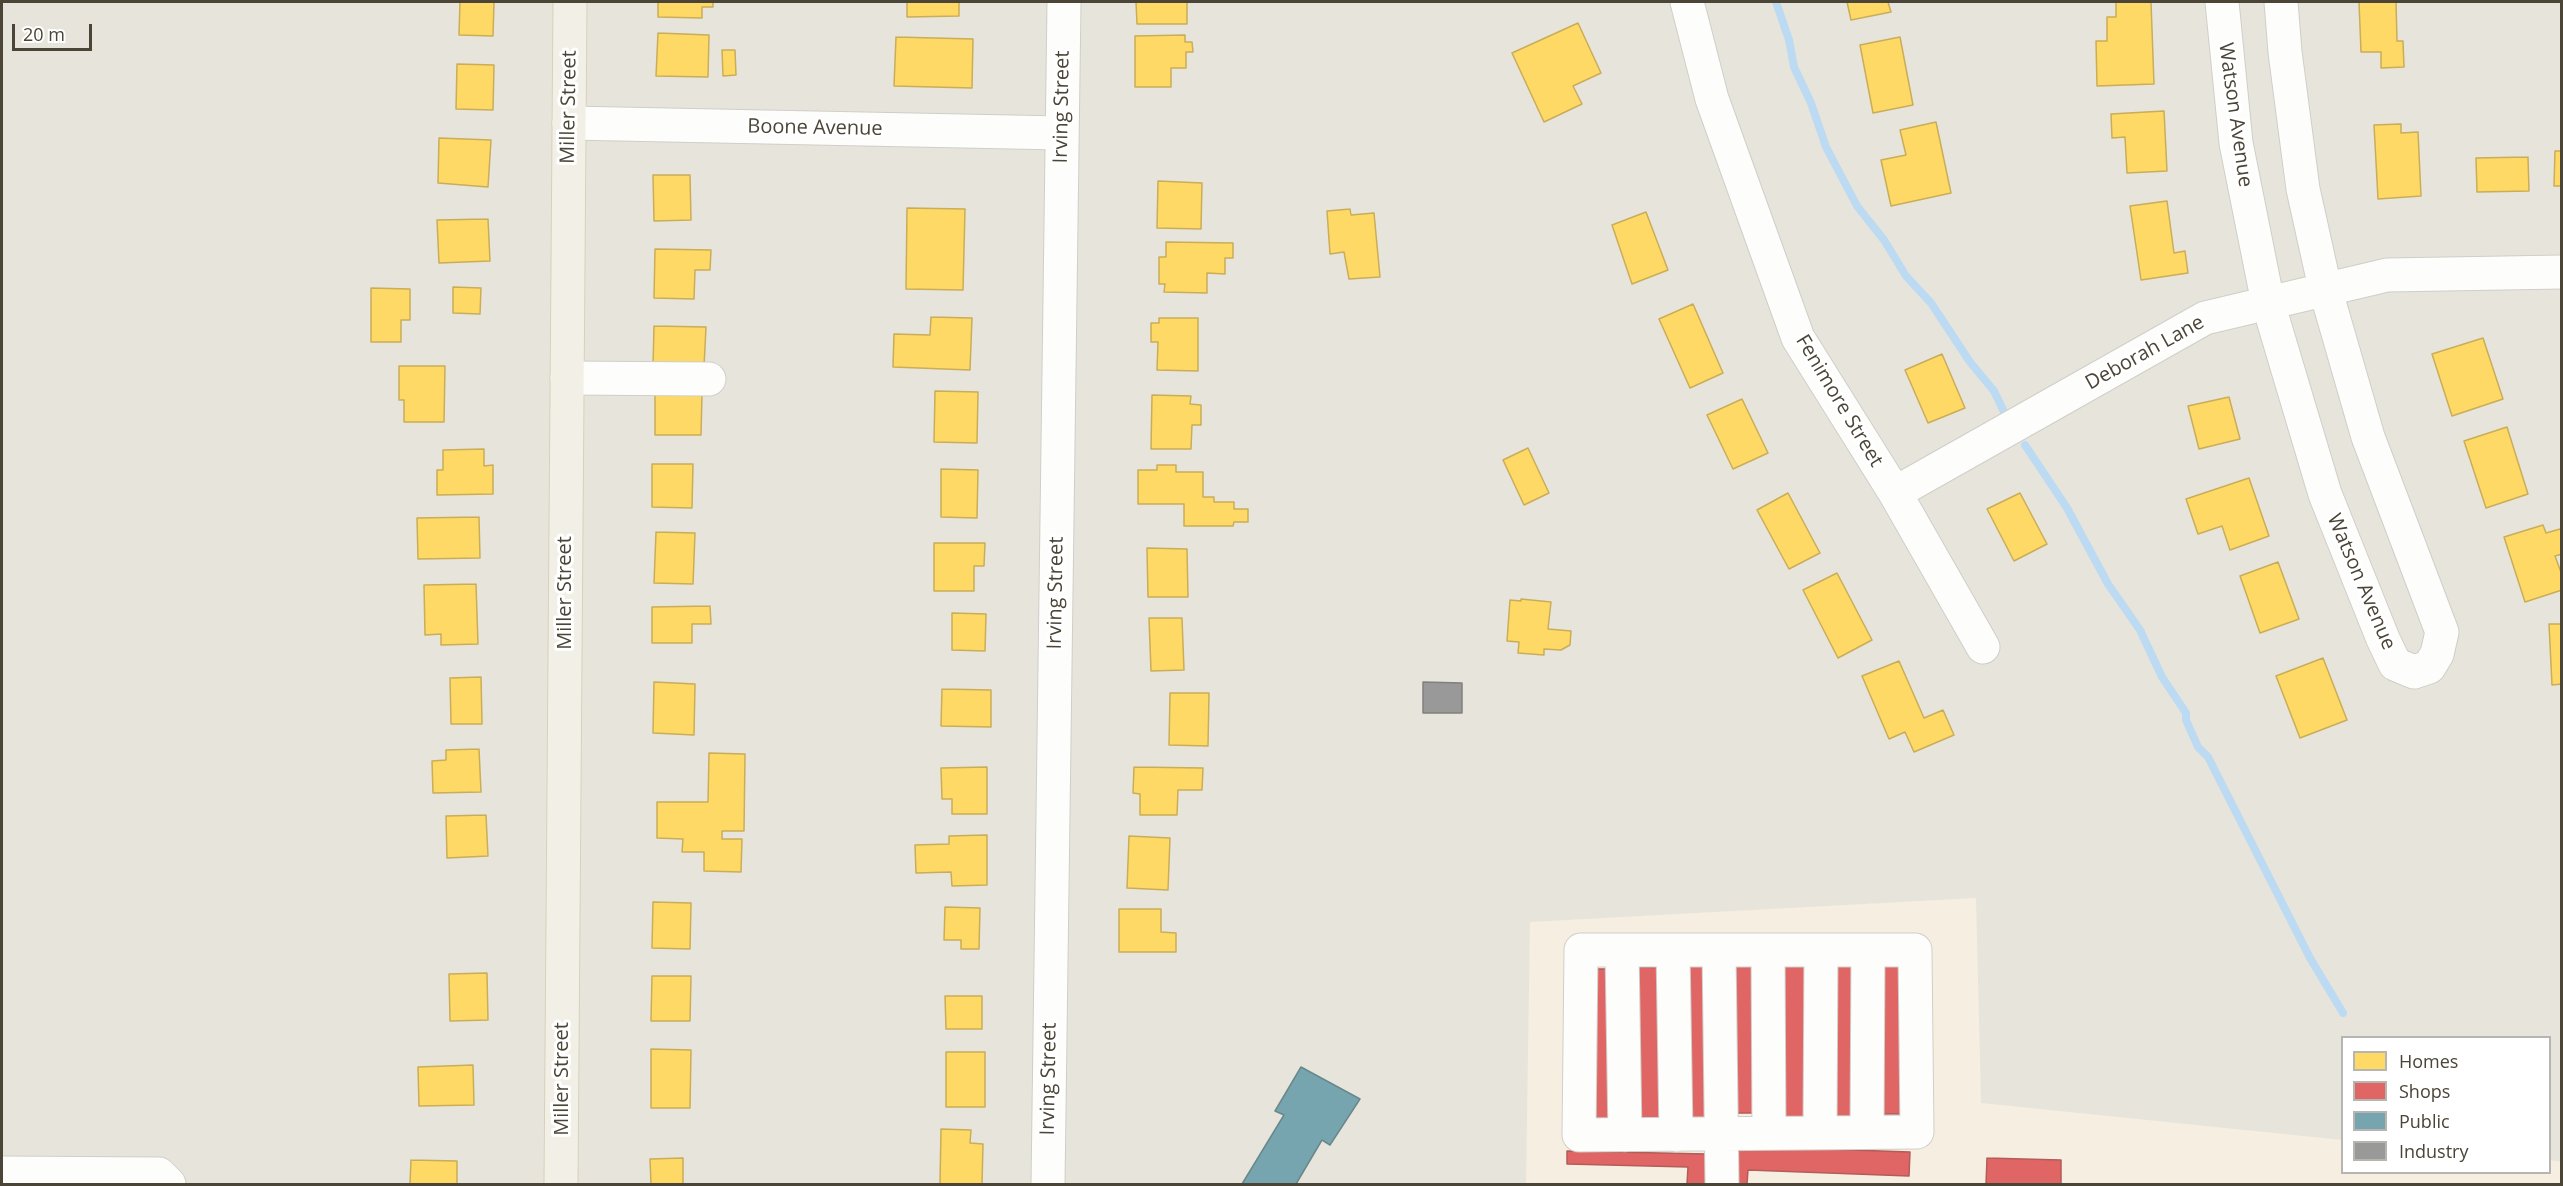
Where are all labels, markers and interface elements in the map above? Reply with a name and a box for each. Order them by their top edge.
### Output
scale bar [15,12,94,50]
text: 20 m [23,22,65,46]
street label: Watson Avenue [2213,41,2257,189]
street label: Miller Street [556,50,582,164]
street label: Irving Street [1049,50,1075,164]
street label: Boone Avenue [747,115,883,141]
street label: Deborah Lane [2082,311,2208,395]
street label: Fenimore Street [1790,331,1888,471]
street label: Watson Avenue [2322,510,2400,654]
street label: Miller Street [553,536,577,650]
street label: Irving Street [1043,536,1069,650]
street label: Miller Street [550,1022,574,1136]
street label: Irving Street [1036,1022,1062,1136]
legend [2341,1036,2551,1174]
text: Homes [2399,1049,2458,1073]
text: Shops [2399,1079,2450,1103]
text: Public [2399,1109,2450,1133]
text: Industry [2399,1139,2469,1163]

